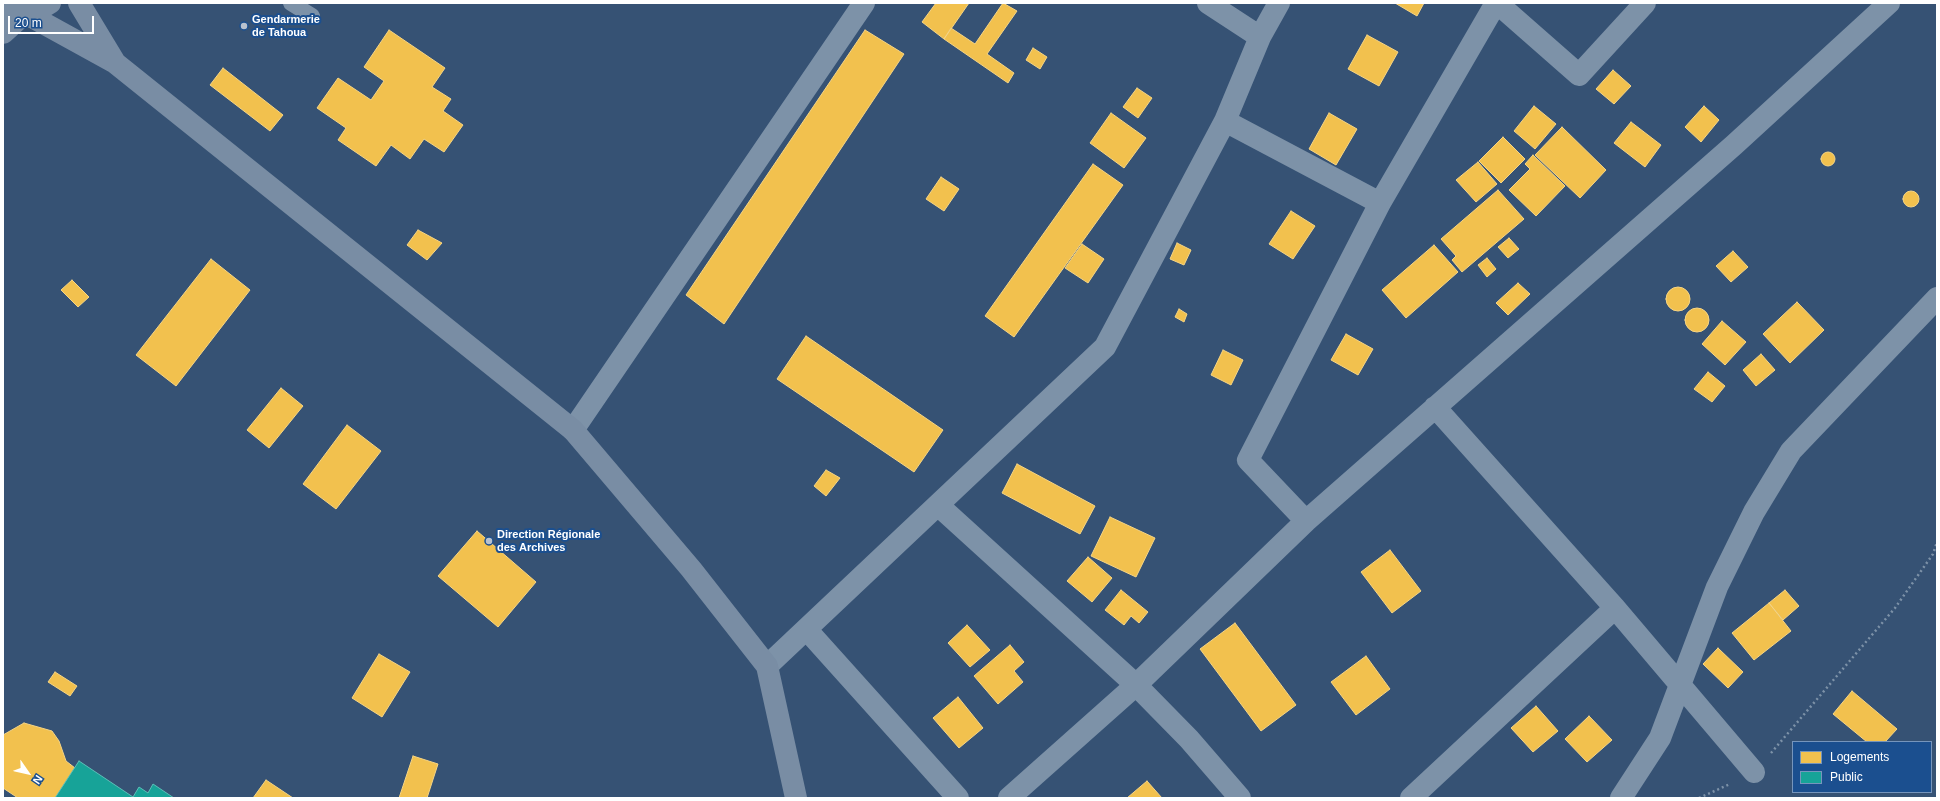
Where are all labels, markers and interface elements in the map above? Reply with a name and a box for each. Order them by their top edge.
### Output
scale bar [10,8,96,34]
place label: Gendarmerie de Tahoua [252,13,320,39]
text: 20 m [15,16,42,30]
marker: Gendarmerie de Tahoua [239,21,249,31]
place label: Direction Régionale des Archives [497,528,600,554]
marker: Direction Régionale des Archives [484,536,494,546]
legend [1792,741,1932,793]
text: Logements [1830,750,1889,764]
north arrow [8,753,48,793]
text: Public [1830,770,1863,784]
text: N [31,773,45,786]

